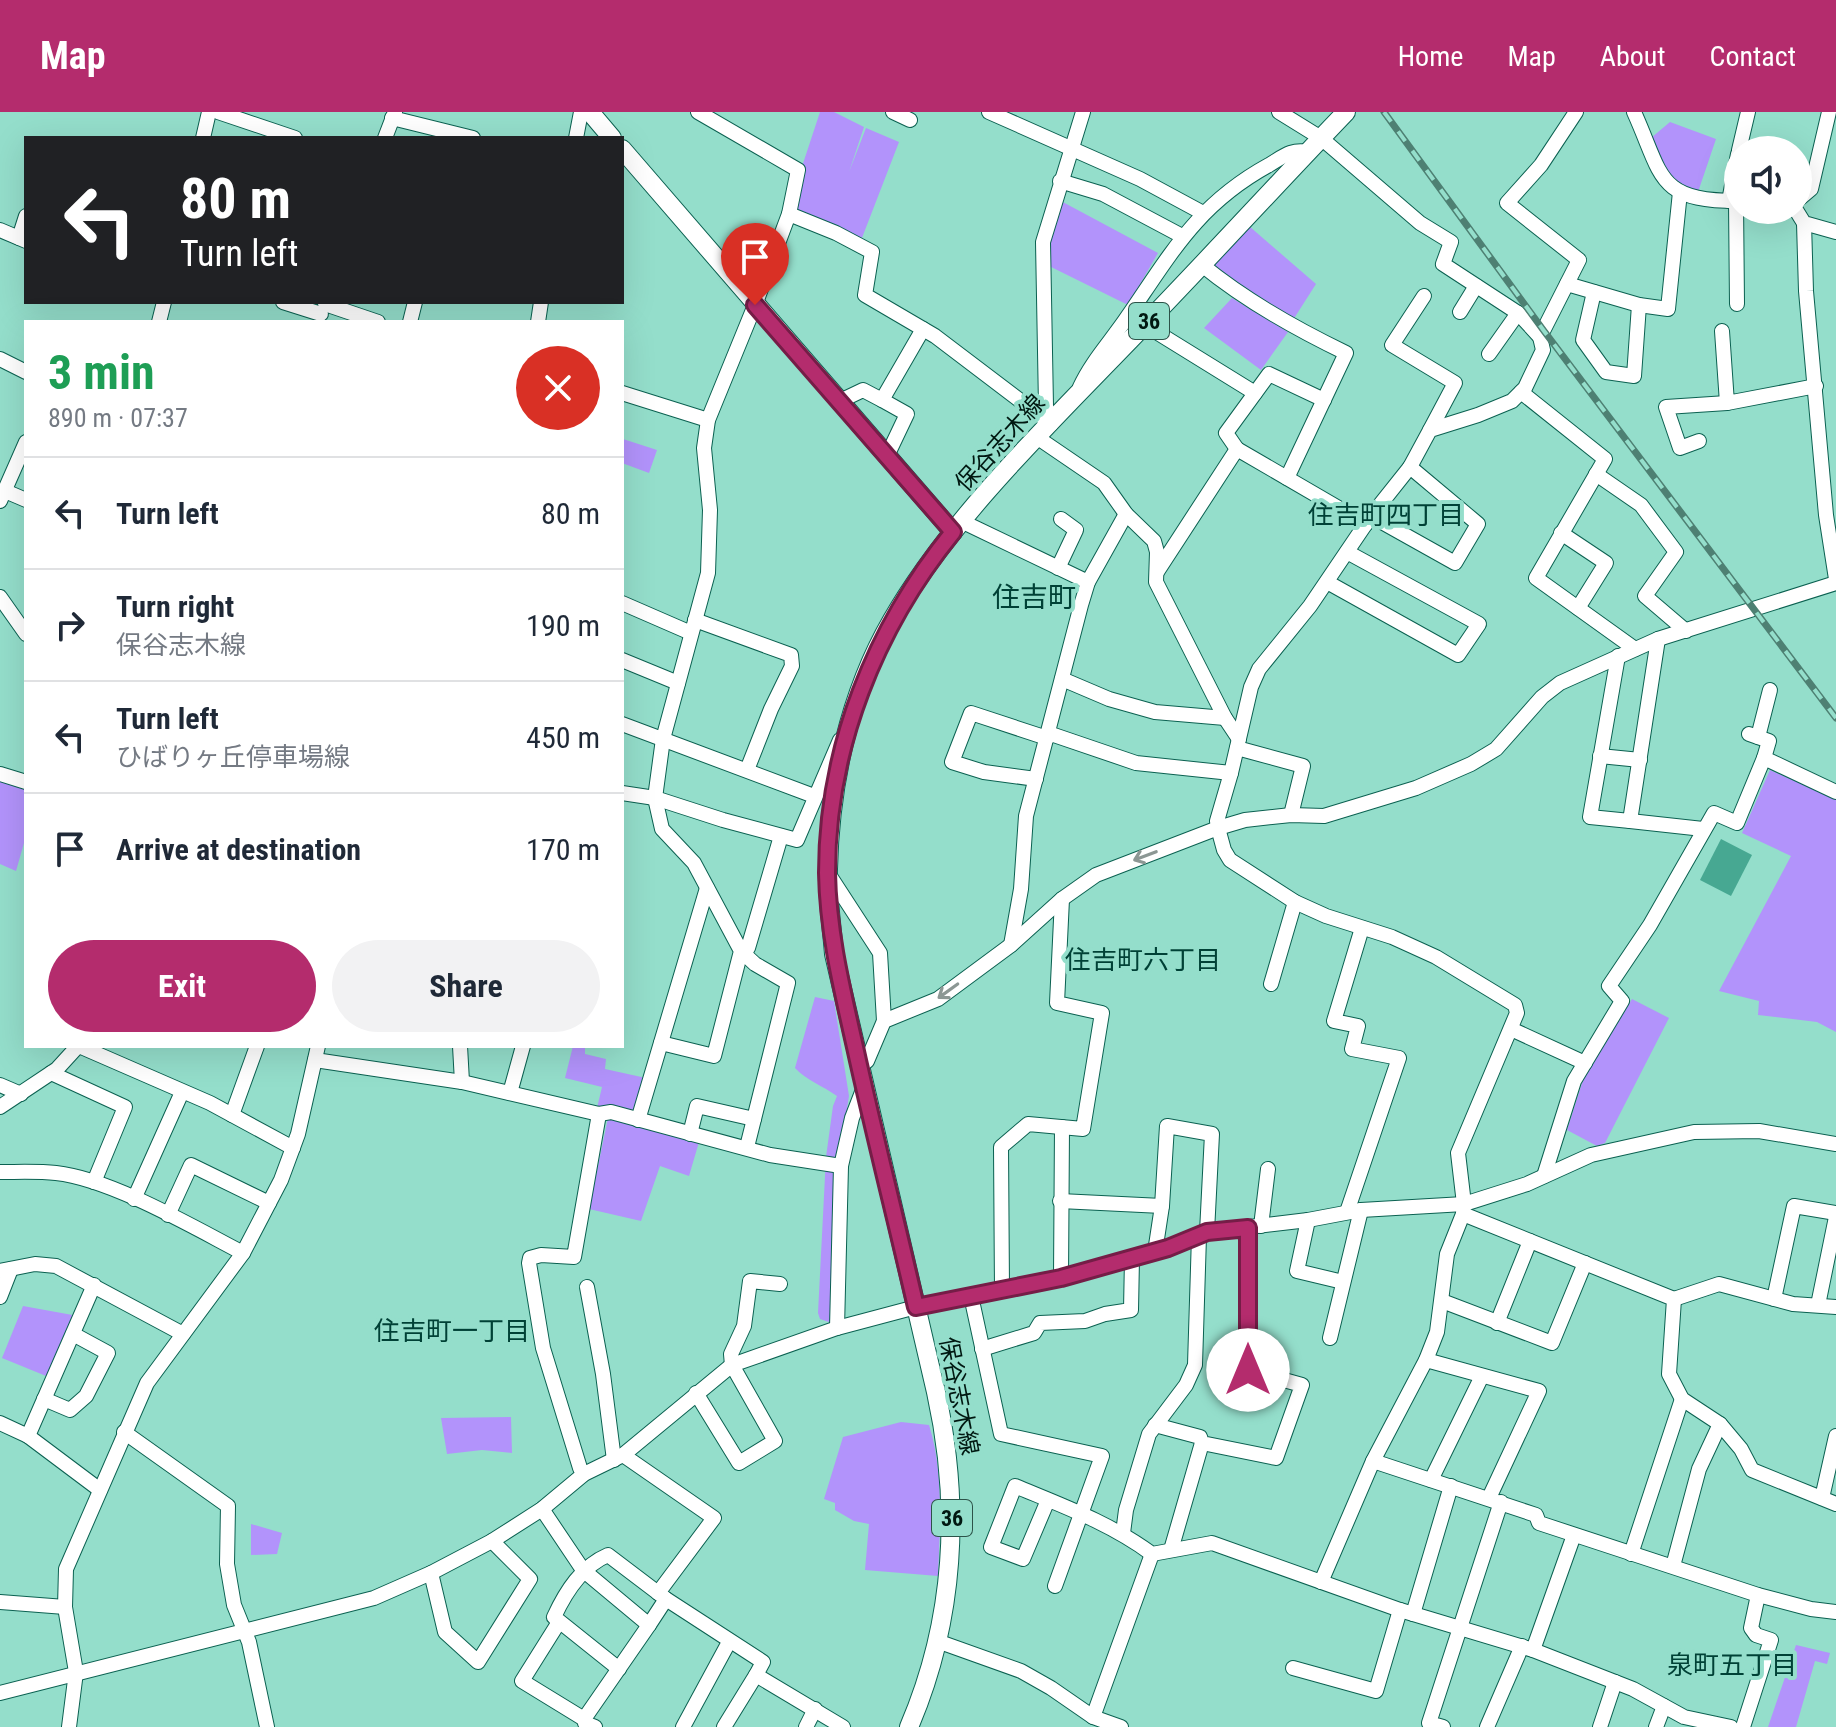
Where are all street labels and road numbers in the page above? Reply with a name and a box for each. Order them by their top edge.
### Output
road number: 36 [1129,303,1169,339]
street label: 保谷志木線 [949,389,1051,497]
street label: 保谷志木線 [934,1334,984,1458]
road number: 36 [932,1500,972,1536]

